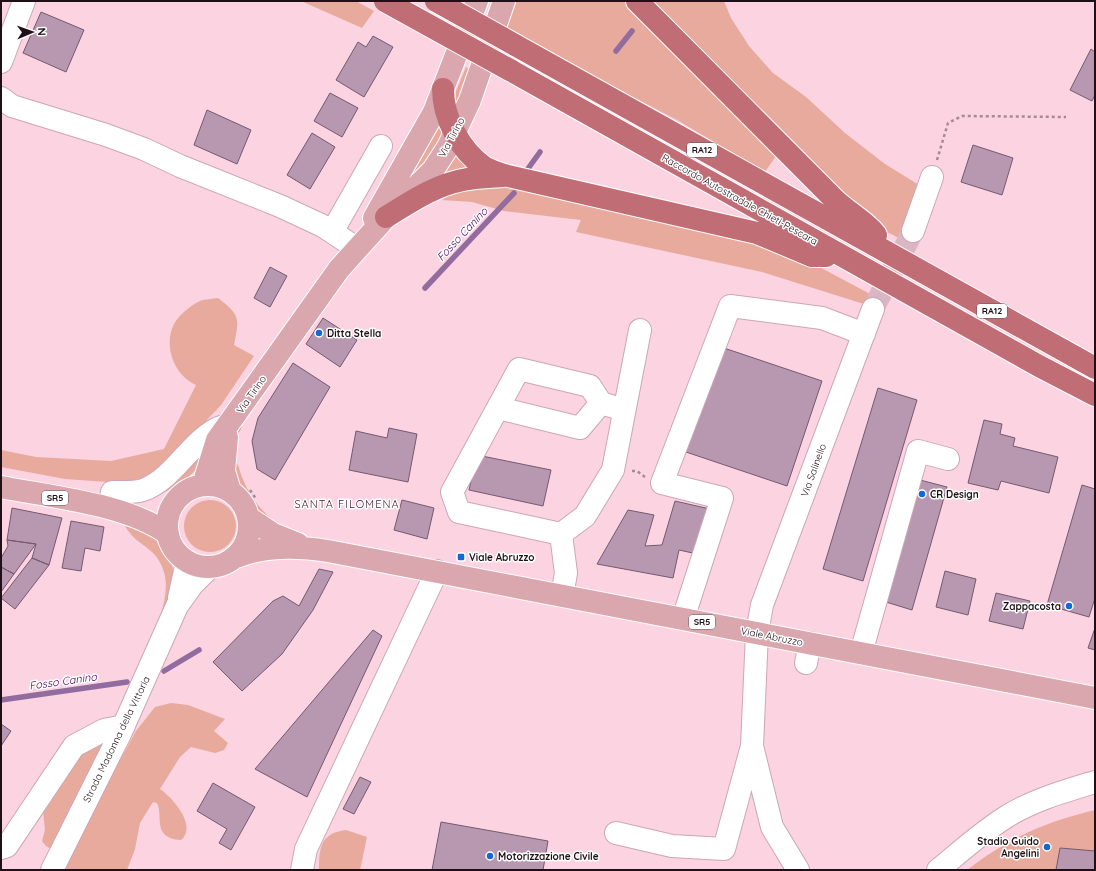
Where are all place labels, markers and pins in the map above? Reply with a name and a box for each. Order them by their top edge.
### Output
place label: Ditta Stella [327,327,381,340]
marker: Ditta Stella [314,328,324,338]
place label: CR Design [930,488,979,501]
marker: CR Design [917,489,927,499]
place label: Viale Abruzzo [469,551,534,564]
marker: Viale Abruzzo [456,552,466,562]
place label: Zappacosta [1003,600,1061,613]
marker: Zappacosta [1064,601,1074,611]
place label: Stadio Guido Angelini [977,835,1039,860]
marker: Stadio Guido Angelini [1042,842,1052,852]
place label: Motorizzazione Civile [498,850,599,863]
marker: Motorizzazione Civile [485,851,495,861]

